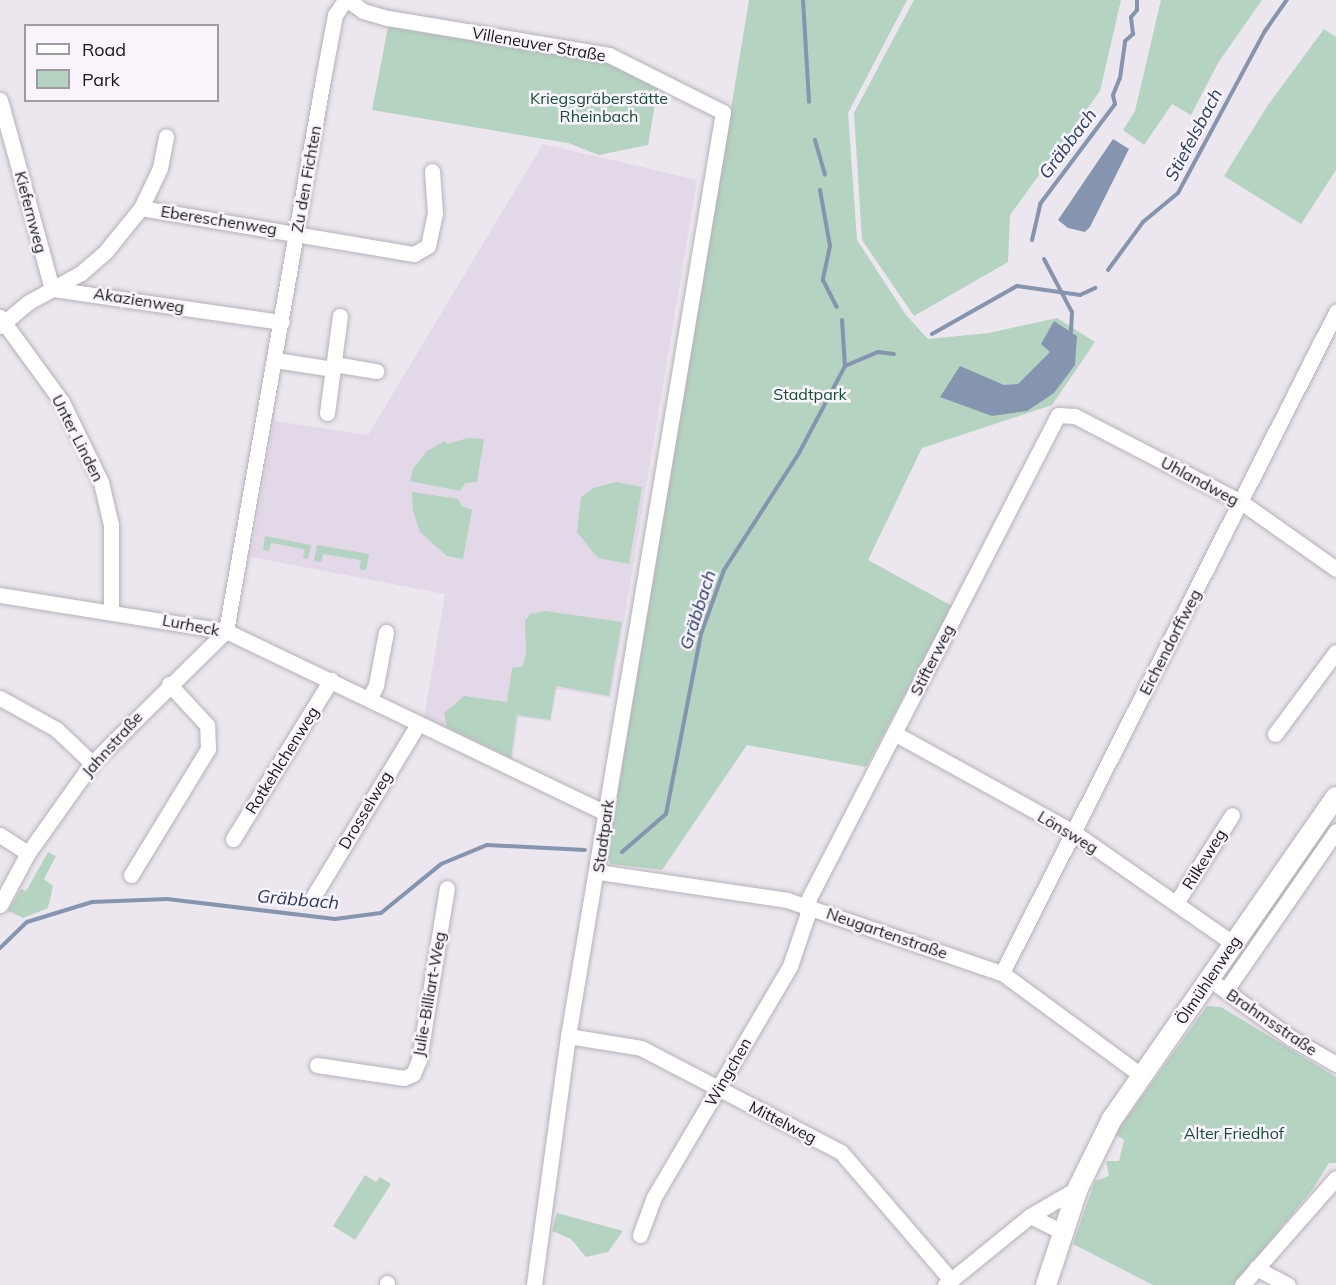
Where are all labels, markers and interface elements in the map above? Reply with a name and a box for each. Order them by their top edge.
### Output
street label: Villeneuver Straße [471,23,607,65]
legend [24,24,219,102]
text: Road [82,38,126,61]
text: Park [82,68,120,91]
water label: Stiefelsbach [1161,85,1227,185]
park label: Kriegsgräberstätte Rheinbach [530,88,668,126]
water label: Gräbbach [1035,105,1101,183]
street label: Zu den Fichten [287,124,325,234]
street label: Kiefernweg [11,169,51,255]
street label: Ebereschenweg [159,201,279,239]
street label: Akazienweg [92,283,186,317]
park label: Stadtpark [773,384,847,404]
street label: Unter Linden [48,391,108,485]
street label: Uhlandweg [1158,452,1242,510]
water label: Gräbbach [675,568,721,652]
street label: Eichendorffweg [1135,586,1205,698]
street label: Lurheck [161,610,221,640]
street label: Stifterweg [906,621,958,699]
street label: Rotkehlchenweg [241,703,323,817]
street label: Jahnstraße [78,707,146,781]
street label: Drosselweg [334,768,396,852]
street label: Stadtpark [588,798,618,874]
street label: Lönsweg [1034,807,1102,857]
street label: Rilkeweg [1178,825,1230,893]
water label: Gräbbach [256,886,340,914]
street label: Neugartenstraße [824,903,950,963]
street label: Julie-Billiart-Weg [409,930,449,1058]
street label: Ölmühlenweg [1171,932,1245,1028]
street label: Brahmsstraße [1223,985,1321,1059]
street label: Wingchen [701,1034,755,1110]
street label: Mittelweg [746,1097,820,1147]
park label: Alter Friedhof [1184,1123,1284,1143]

